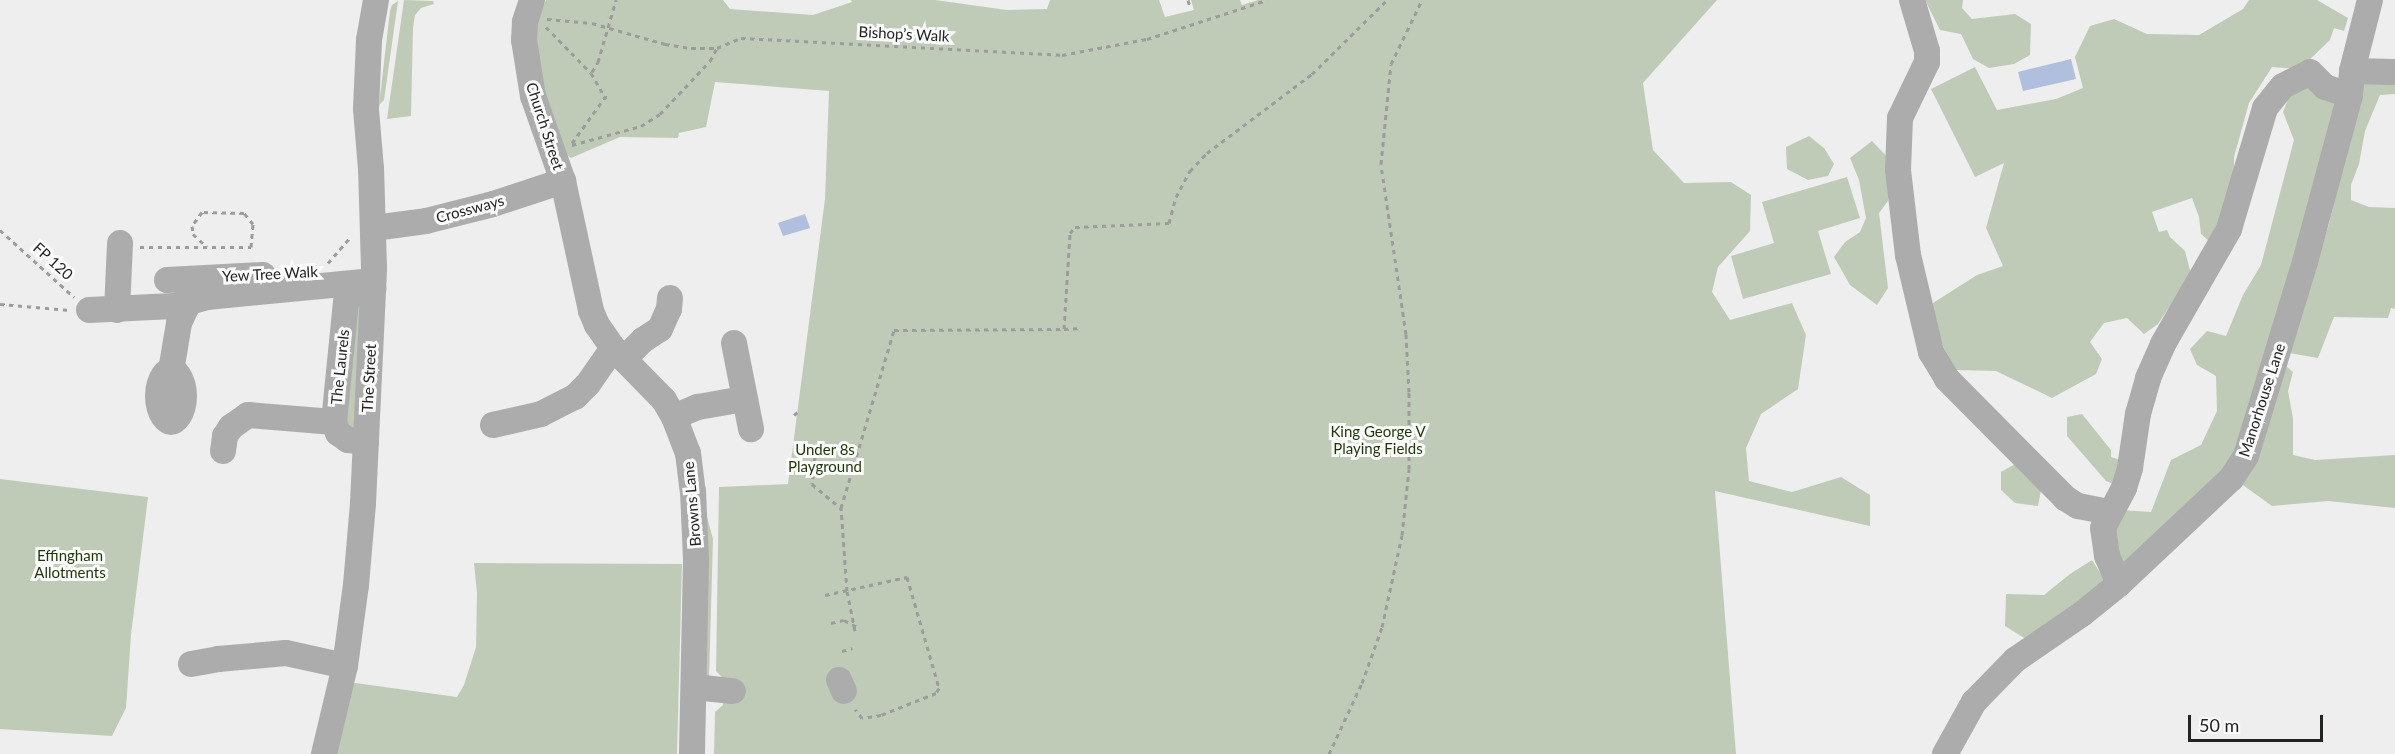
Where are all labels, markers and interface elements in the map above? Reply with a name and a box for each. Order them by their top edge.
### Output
street label: Bishop’s Walk [858,23,950,45]
street label: Church Street [522,80,568,172]
street label: Crossways [434,191,506,227]
street label: FP 120 [29,238,77,284]
street label: Yew Tree Walk [221,262,319,286]
street label: The Laurels [327,329,353,405]
street label: Manorhouse Lane [2235,341,2289,459]
street label: The Street [358,343,380,413]
park label: King George V Playing Fields [1330,422,1426,457]
park label: Under 8s Playground [788,440,862,475]
street label: Browns Lane [679,461,705,547]
park label: Effingham Allotments [34,546,106,581]
scale bar [2191,703,2326,741]
text: 50 m [2199,714,2239,736]

